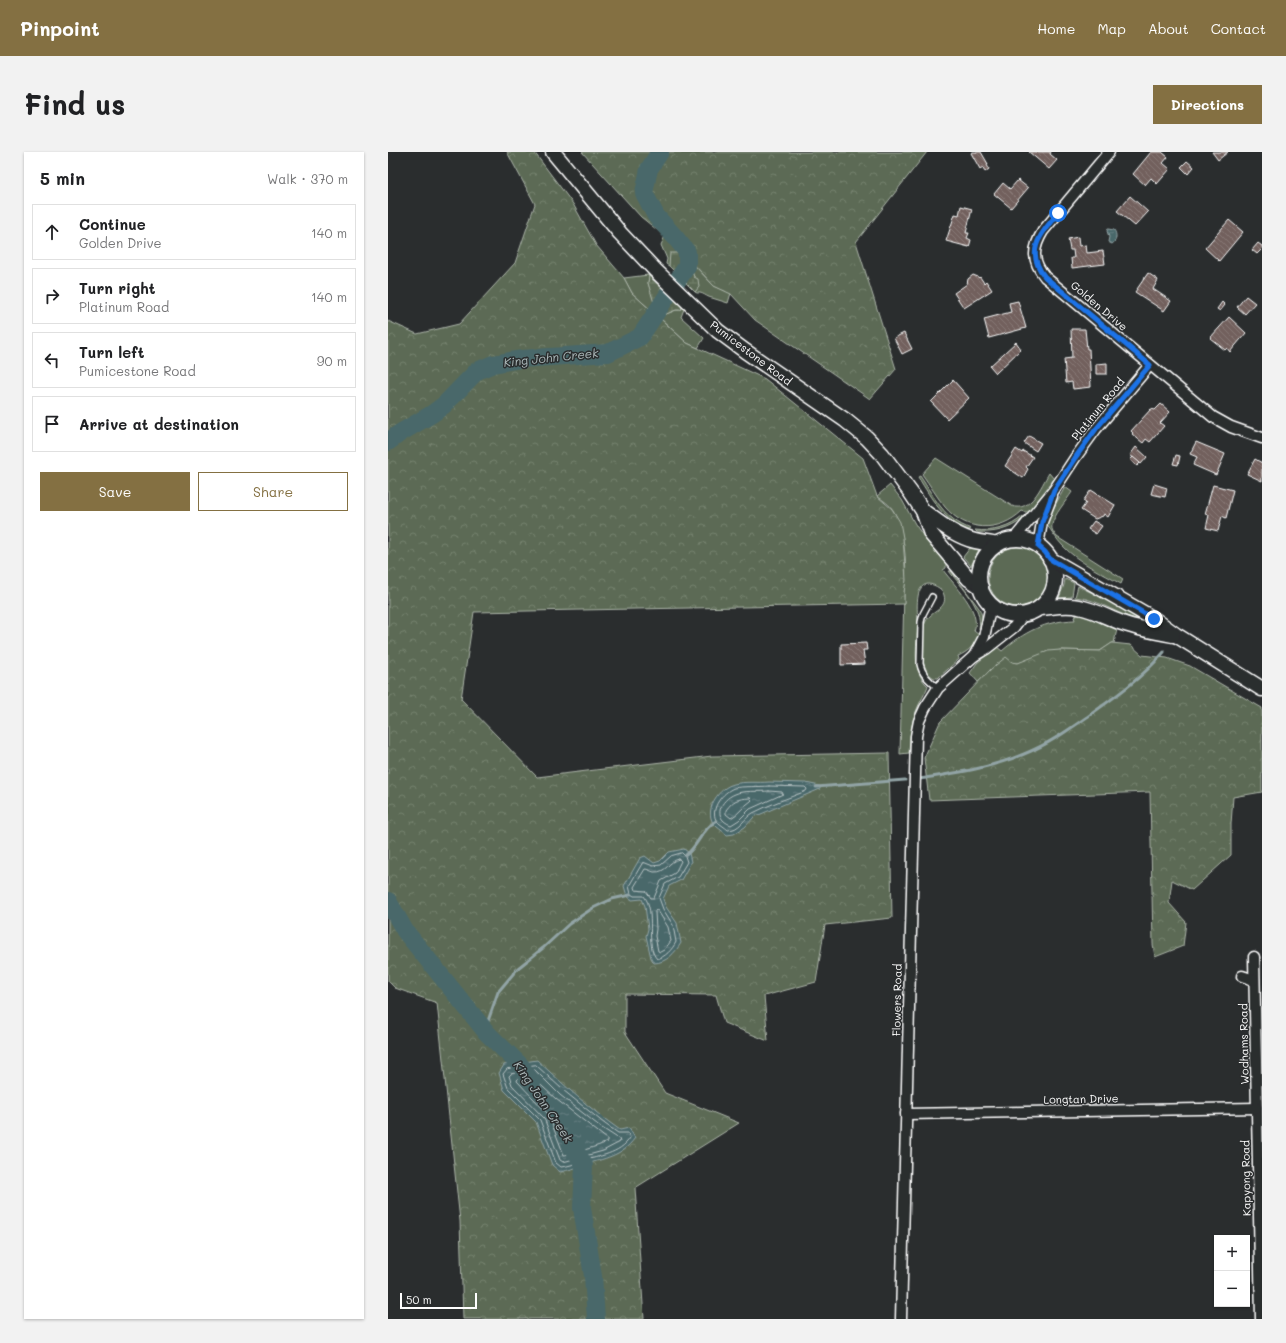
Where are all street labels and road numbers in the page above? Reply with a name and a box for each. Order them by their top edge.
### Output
street label: Golden Drive [1068,277,1131,334]
street label: Pumicestone Road [707,317,795,388]
street label: Platinum Road [1068,374,1127,443]
street label: Flowers Road [888,964,905,1036]
street label: Wodhams Road [1235,1003,1252,1085]
street label: Longtan Drive [1043,1090,1119,1107]
street label: Kapyong Road [1237,1140,1254,1216]

